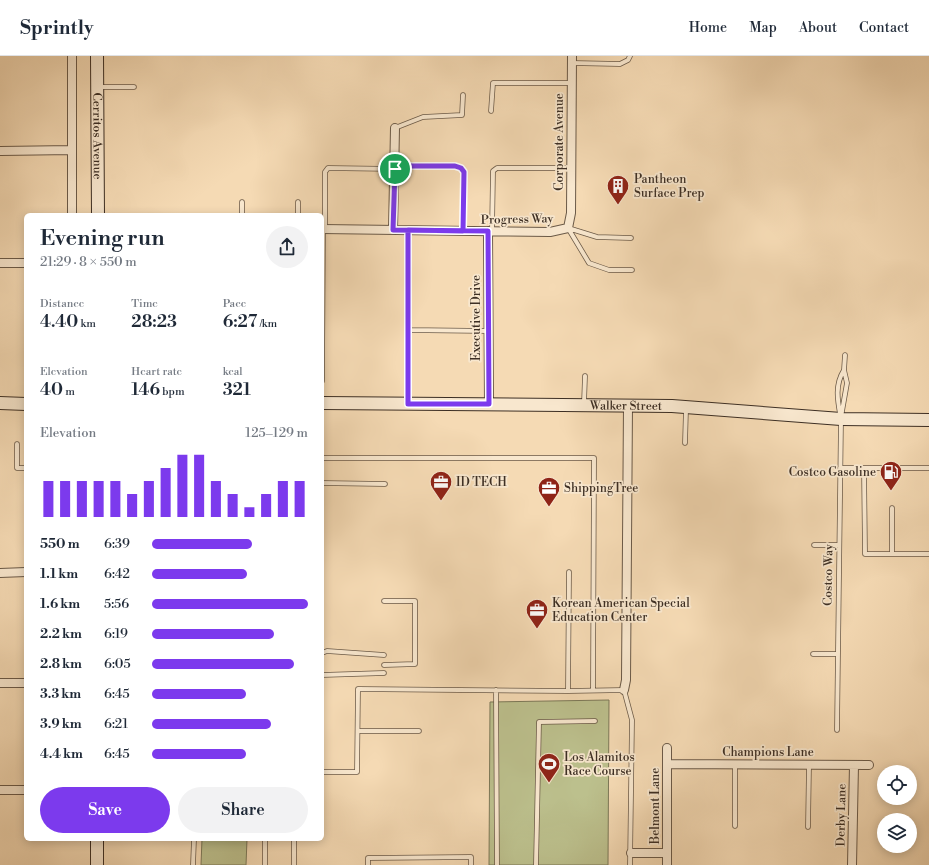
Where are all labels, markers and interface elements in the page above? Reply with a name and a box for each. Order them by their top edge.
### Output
text: Sprintly [20,16,94,40]
text: Home [689,19,727,37]
text: Map [749,19,777,37]
text: About [799,19,837,37]
text: Contact [859,19,909,37]
street label: Cerritos Avenue [89,92,105,180]
street label: Corporate Avenue [552,93,567,191]
pin [378,152,412,186]
icon: arrive [384,158,406,180]
place label: Pantheon Surface Prep [634,172,705,201]
building icon: Pantheon Surface Prep [605,173,631,206]
street label: Progress Way [481,211,554,228]
text: Evening run [40,225,165,252]
button: share [266,226,308,268]
text: 21:29 · 8 × 550 m [40,254,137,270]
street label: Executive Drive [469,275,484,361]
text: Distance [40,297,84,311]
text: Time [131,297,158,311]
text: Pace [223,297,246,311]
text: 4.40 [40,311,78,333]
text: 28:23 [131,311,177,333]
text: 6:27 [223,311,257,333]
text: km [78,317,96,331]
text: /km [257,317,277,331]
text: Elevation [40,365,88,379]
text: Heart rate [131,365,182,379]
text: kcal [223,365,243,379]
text: 40 [40,379,63,401]
text: 146 [131,379,160,401]
text: 321 [223,379,251,401]
text: m [63,385,75,399]
text: bpm [160,385,185,399]
street label: Walker Street [589,398,663,414]
text: Elevation [40,425,96,441]
text: 125–129 m [245,425,308,441]
fuel station icon: Costco Gasoline [878,459,904,492]
place label: Costco Gasoline [789,465,876,480]
office icon: ID TECH [428,469,454,502]
place label: ID TECH [456,475,507,490]
office icon: ShippingTree [536,475,562,508]
place label: ShippingTree [564,481,638,496]
text: 550 m [40,536,79,552]
text: 6:39 [104,536,130,552]
street label: Costco Way [820,544,837,606]
text: 1.1 km [40,566,78,582]
text: 6:42 [104,566,130,582]
text: 1.6 km [40,596,80,612]
text: 5:56 [104,596,129,612]
place label: Korean American Special Education Center [552,596,690,625]
office icon: Korean American Special Education Center [524,597,550,630]
text: 2.2 km [40,626,82,642]
text: 6:19 [104,626,128,642]
text: 2.8 km [40,656,82,672]
text: 6:05 [104,656,131,672]
text: 3.3 km [40,686,81,702]
text: 6:45 [104,686,130,702]
text: 3.9 km [40,716,82,732]
text: 6:21 [104,716,128,732]
street label: Champions Lane [722,745,814,760]
text: 4.4 km [40,746,83,762]
text: 6:45 [104,746,130,762]
place label: Los Alamitos Race Course [564,750,635,779]
sports icon: Los Alamitos Race Course [536,751,562,784]
map controls [877,765,917,853]
button: locate [877,765,917,805]
street label: Belmont Lane [648,768,663,845]
street label: Derby Lane [833,784,850,846]
button: Save [40,787,170,833]
button: Share [178,787,308,833]
button: layers [877,813,917,853]

